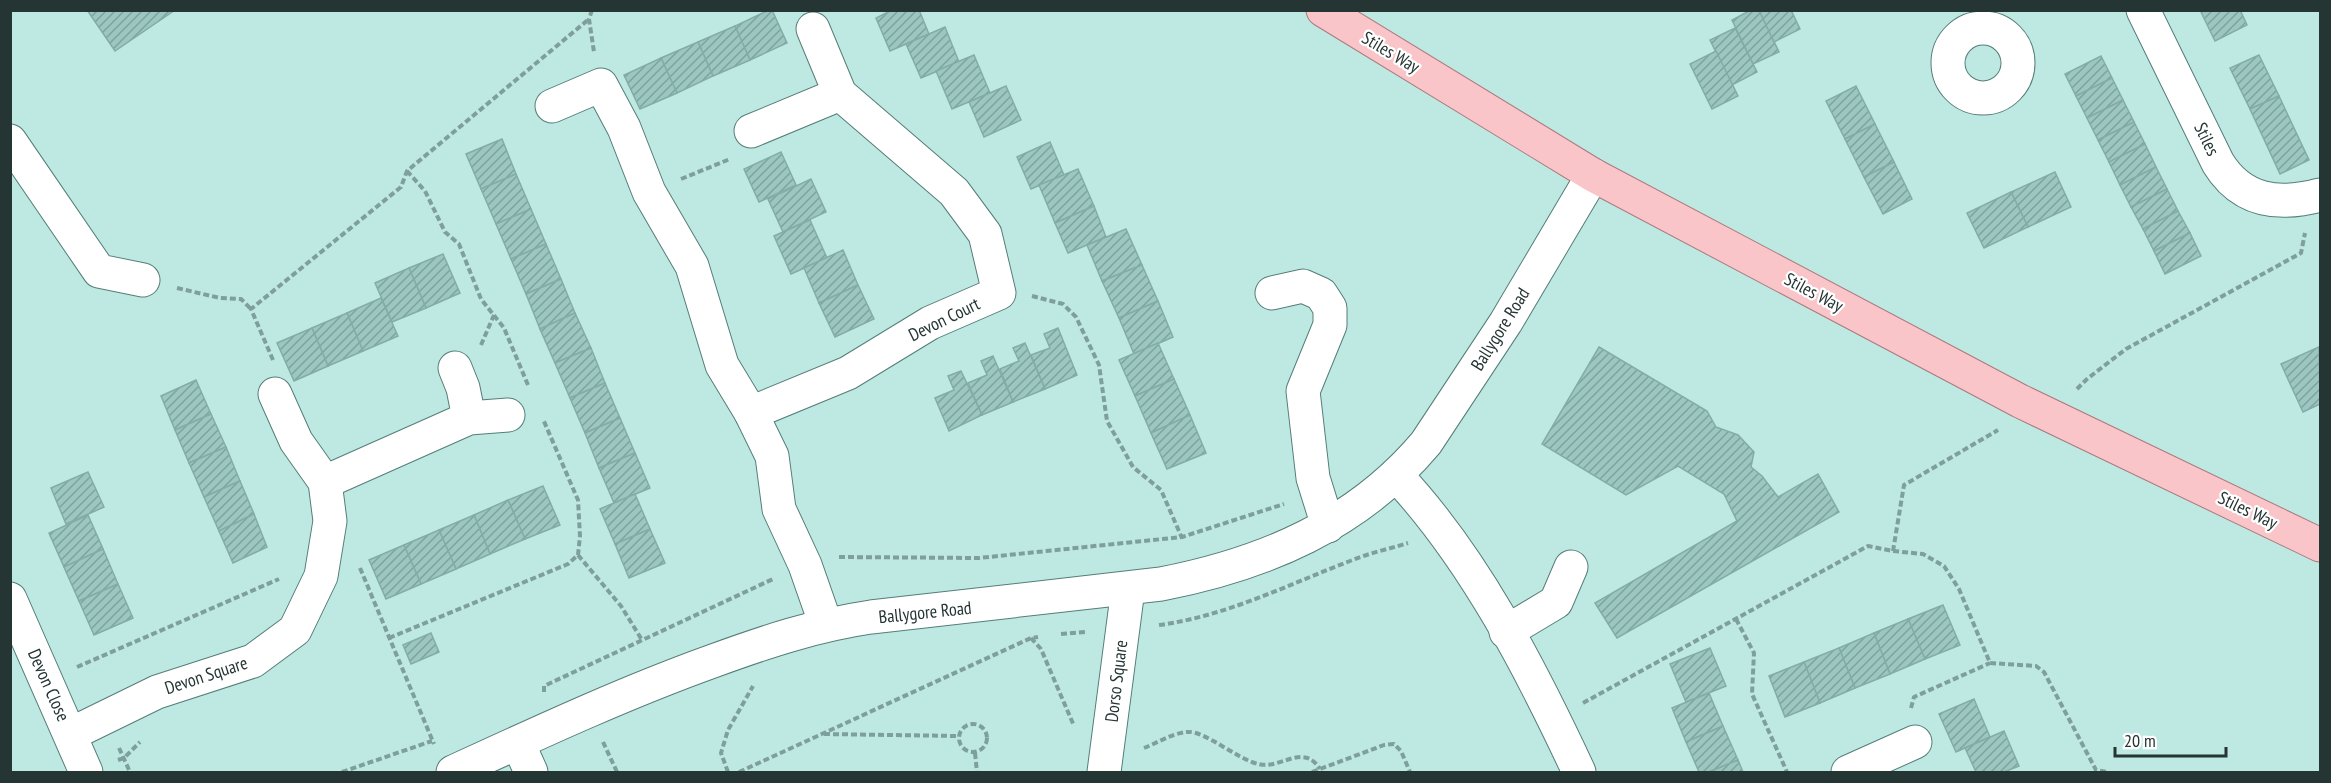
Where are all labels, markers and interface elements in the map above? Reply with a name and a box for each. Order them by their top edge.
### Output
street label: Stiles Way [1358,26,1424,78]
street label: Stiles [2189,119,2225,159]
street label: Stiles Way [1781,267,1848,317]
street label: Ballygore Road [1466,283,1534,375]
street label: Devon Court [904,292,984,346]
street label: Stiles Way [2215,486,2282,534]
street label: Ballygore Road [877,596,973,628]
street label: Dorso Square [1100,639,1132,723]
street label: Devon Close [23,645,75,725]
street label: Devon Square [162,651,250,699]
scale bar [2115,720,2226,758]
text: 20 m [2124,729,2156,752]

